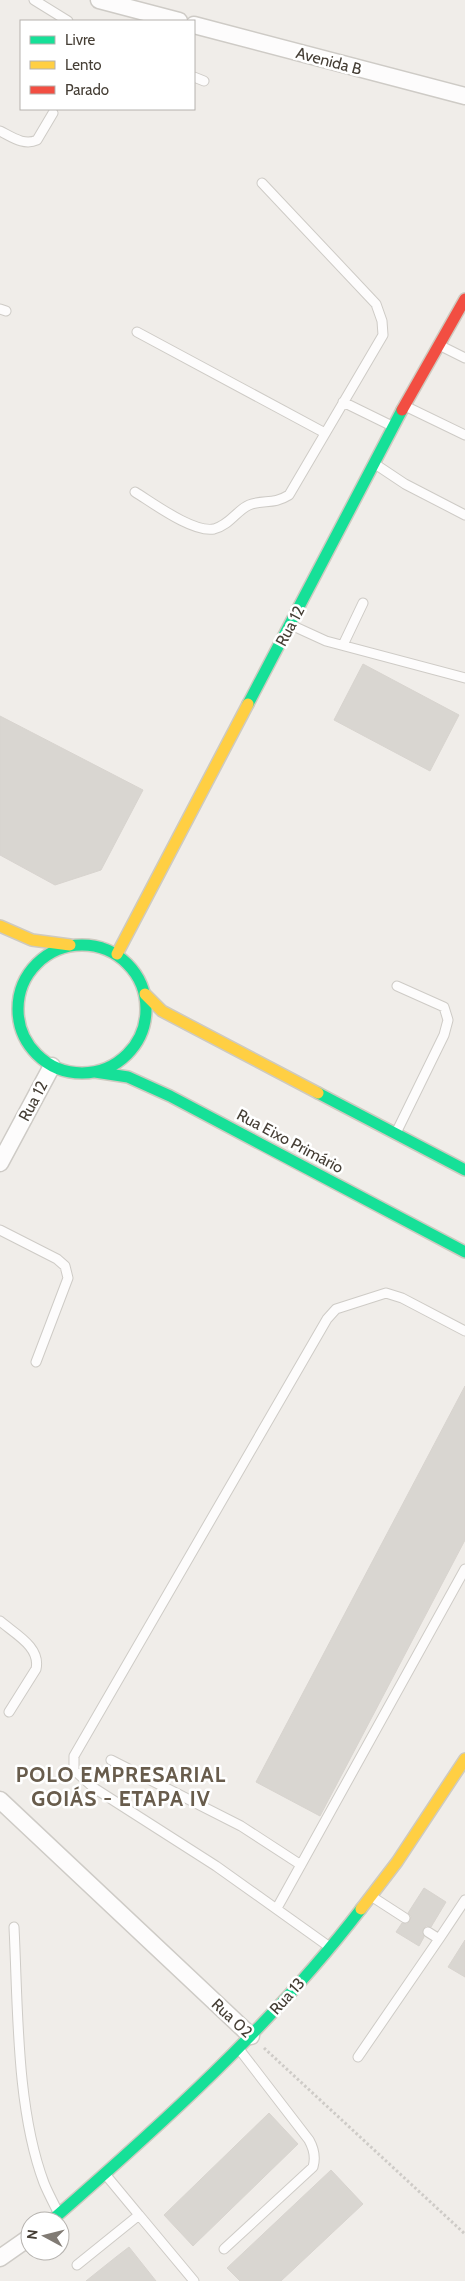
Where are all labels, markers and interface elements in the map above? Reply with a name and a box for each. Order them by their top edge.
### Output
legend [20,20,195,110]
text: Livre [65,31,96,49]
street label: Avenida B [294,43,364,79]
text: Lento [65,56,102,74]
text: Parado [65,81,109,99]
street label: Rua 12 [272,603,308,649]
street label: Rua 12 [15,1078,51,1124]
street label: Rua Eixo Primário [234,1105,347,1177]
district label: POLO EMPRESARIAL GOIÁS - ETAPA IV [16,1762,226,1811]
street label: Rua 13 [266,1974,308,2018]
street label: Rua 02 [208,1994,256,2042]
north arrow [20,2211,70,2261]
text: N [23,2228,42,2240]

